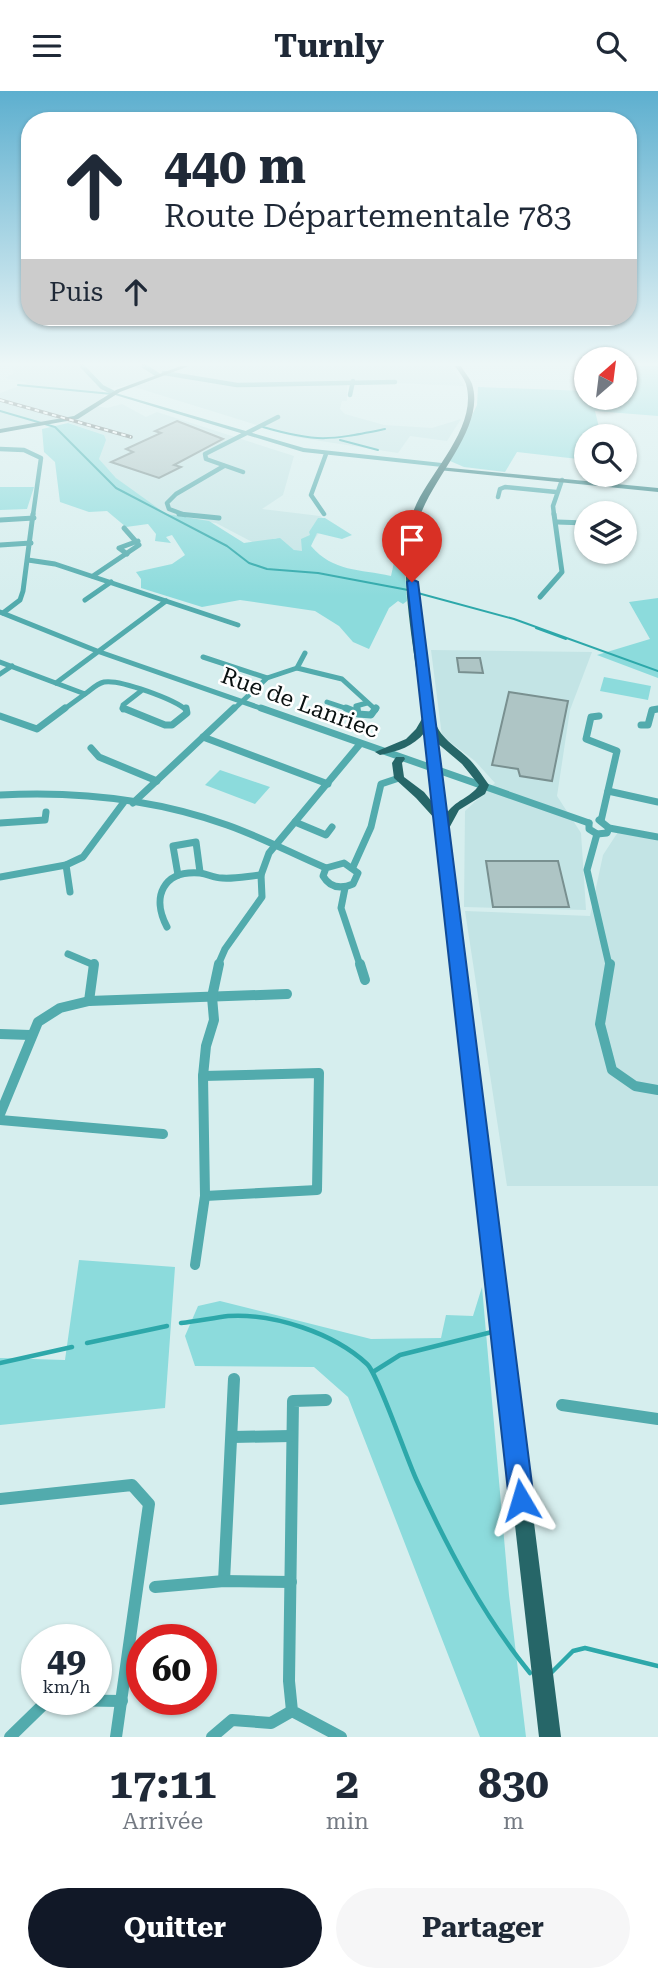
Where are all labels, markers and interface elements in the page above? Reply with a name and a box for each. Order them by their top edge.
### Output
icon: menu [28,27,66,65]
text: Turnly [274,27,384,65]
icon: search [592,27,630,65]
text: 440 m [164,138,306,195]
icon: ahead [49,140,140,231]
text: Route Départementale 783 [164,197,572,235]
icon: ahead [117,273,155,311]
text: Puis [49,277,103,307]
north arrow [574,347,637,409]
map controls [574,347,637,564]
button: search [574,424,637,487]
button: layers [574,501,637,564]
pin [382,510,442,582]
icon: arrive [393,521,431,559]
street label: Rue de Lanriec [218,662,383,744]
position arrow [484,1463,558,1537]
speed limit sign: 60 [126,1624,217,1715]
text: 49 [47,1640,86,1681]
text: km/h [42,1676,91,1697]
text: 17:11 [109,1759,216,1808]
text: 2 [336,1759,359,1808]
text: 830 [478,1759,549,1808]
text: Arrivée [123,1808,203,1835]
text: min [326,1808,369,1835]
text: m [503,1808,524,1835]
button: Quitter [28,1888,322,1968]
button: Partager [336,1888,630,1968]

